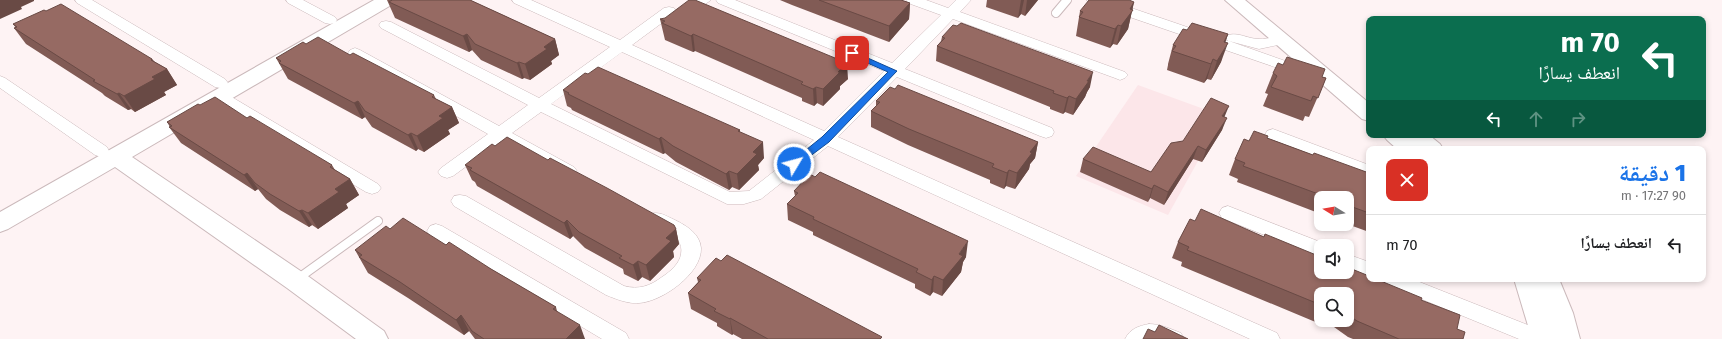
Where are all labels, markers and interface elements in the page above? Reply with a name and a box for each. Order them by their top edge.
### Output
text: 70 m [1561,26,1620,59]
icon: left [1634,32,1686,84]
pin [835,36,869,70]
icon: arrive [841,42,863,64]
text: انعطف يسارًا [1539,62,1620,84]
icon: left [1483,108,1505,130]
icon: ahead [1525,108,1547,130]
icon: right [1567,108,1589,130]
position arrow [773,143,815,185]
button: close [1386,159,1428,201]
text: 1 دقيقة [1619,159,1686,187]
text: 90 m · 17:27 [1621,188,1686,203]
north arrow [1314,191,1354,231]
map controls [1314,191,1354,327]
text: انعطف يسارًا [1580,234,1652,252]
icon: left [1664,234,1686,256]
text: 70 m [1386,236,1418,254]
button: sound [1314,239,1354,279]
button: search [1314,287,1354,327]

